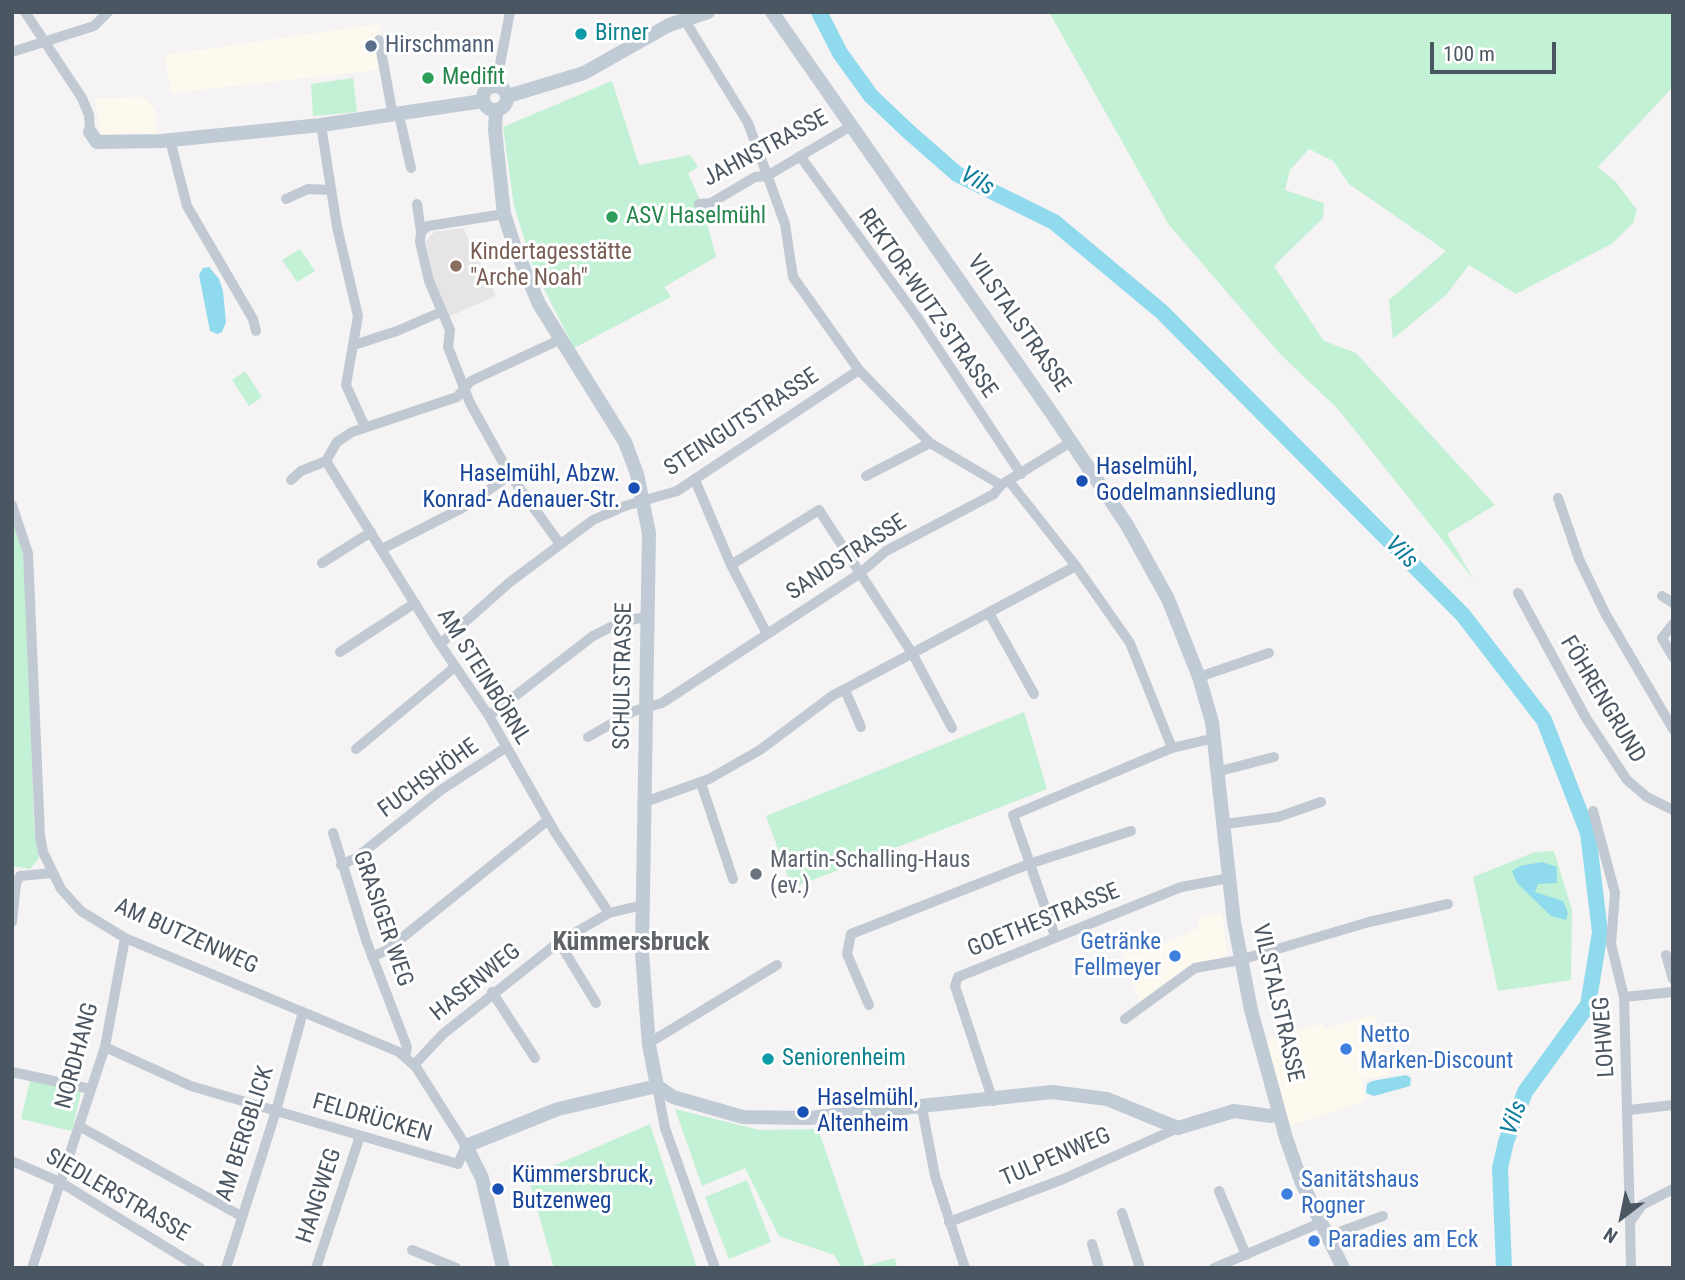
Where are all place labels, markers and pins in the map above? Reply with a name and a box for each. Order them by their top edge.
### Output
place label: Birner [595,20,649,48]
marker: Birner [573,26,589,42]
place label: Hirschmann [385,32,494,60]
marker: Hirschmann [363,38,379,54]
place label: Medifit [442,64,505,92]
marker: Medifit [420,70,436,86]
place label: ASV Haselmühl [626,203,766,231]
marker: ASV Haselmühl [604,209,620,225]
place label: Kindertagesstätte "Arche Noah" [470,239,632,293]
marker: Kindertagesstätte "Arche Noah" [448,258,464,274]
place label: Haselmühl, Godelmannsiedlung [1096,454,1276,508]
place label: Haselmühl, Abzw. Konrad- Adenauer-Str. [422,461,620,515]
marker: Haselmühl, Godelmannsiedlung [1074,473,1090,489]
marker: Haselmühl, Abzw. Konrad- Adenauer-Str. [626,480,642,496]
place label: Martin-Schalling-Haus (ev.) [770,847,970,901]
marker: Martin-Schalling-Haus (ev.) [748,866,764,882]
place label: Getränke Fellmeyer [1074,929,1161,983]
marker: Getränke Fellmeyer [1167,948,1183,964]
place label: Netto Marken-Discount [1360,1022,1513,1076]
marker: Netto Marken-Discount [1338,1041,1354,1057]
place label: Seniorenheim [782,1045,906,1073]
marker: Seniorenheim [760,1051,776,1067]
place label: Haselmühl, Altenheim [817,1085,918,1139]
marker: Haselmühl, Altenheim [795,1104,811,1120]
place label: Kümmersbruck, Butzenweg [512,1162,653,1216]
place label: Sanitätshaus Rogner [1301,1167,1419,1221]
marker: Kümmersbruck, Butzenweg [490,1181,506,1197]
marker: Sanitätshaus Rogner [1279,1186,1295,1202]
place label: Paradies am Eck [1328,1227,1478,1255]
marker: Paradies am Eck [1306,1233,1322,1249]

